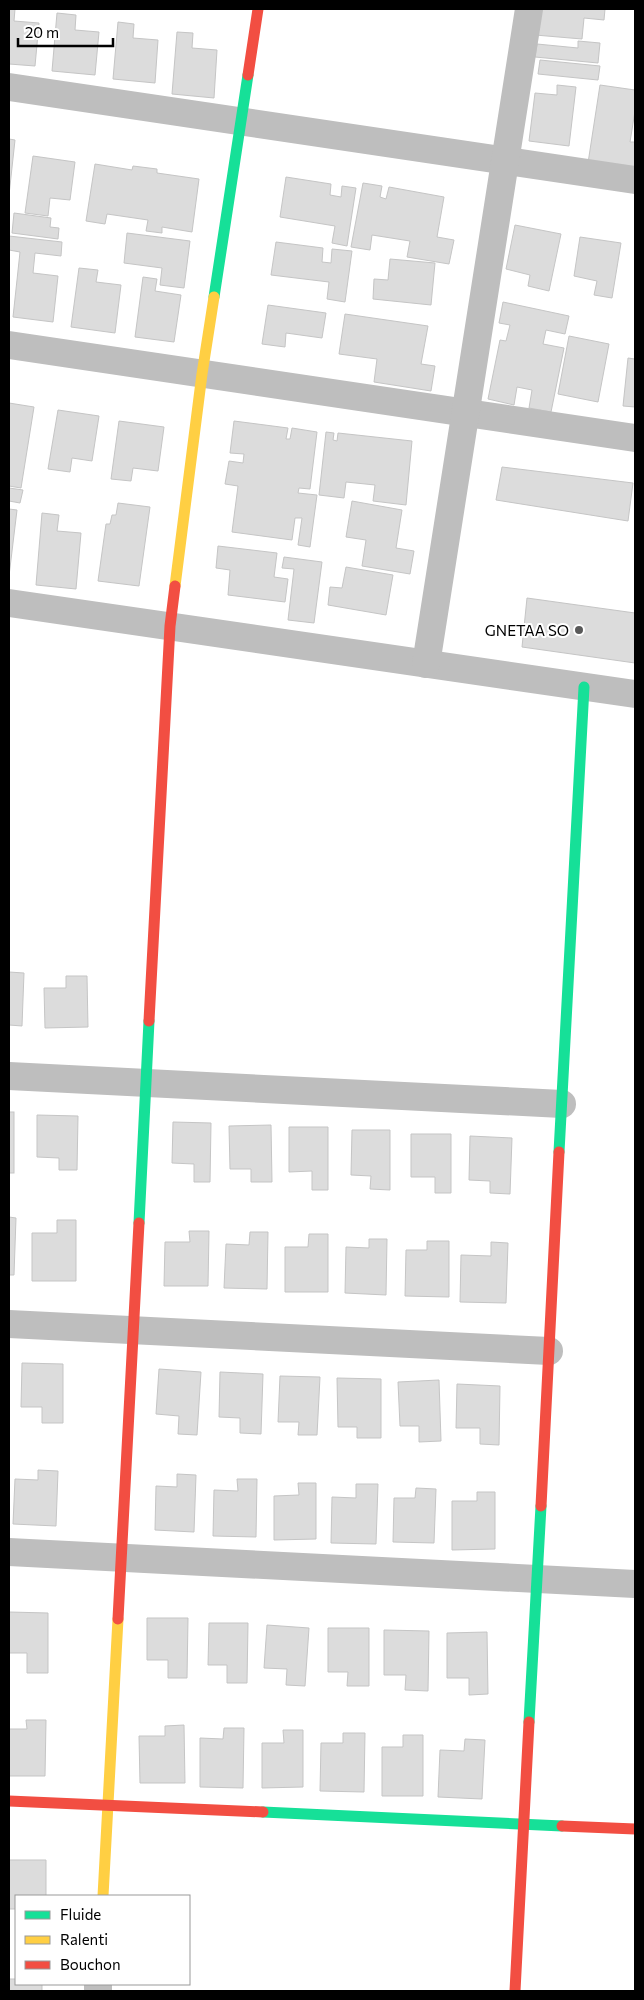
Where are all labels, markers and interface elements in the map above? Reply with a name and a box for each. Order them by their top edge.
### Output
scale bar [18,15,112,47]
text: 20 m [25,23,59,41]
place label: GNETAA SO [485,621,569,639]
marker: GNETAA SO [573,624,585,636]
legend [15,1895,190,1985]
text: Fluide [60,1905,101,1923]
text: Ralenti [60,1930,108,1948]
text: Bouchon [60,1955,121,1973]

